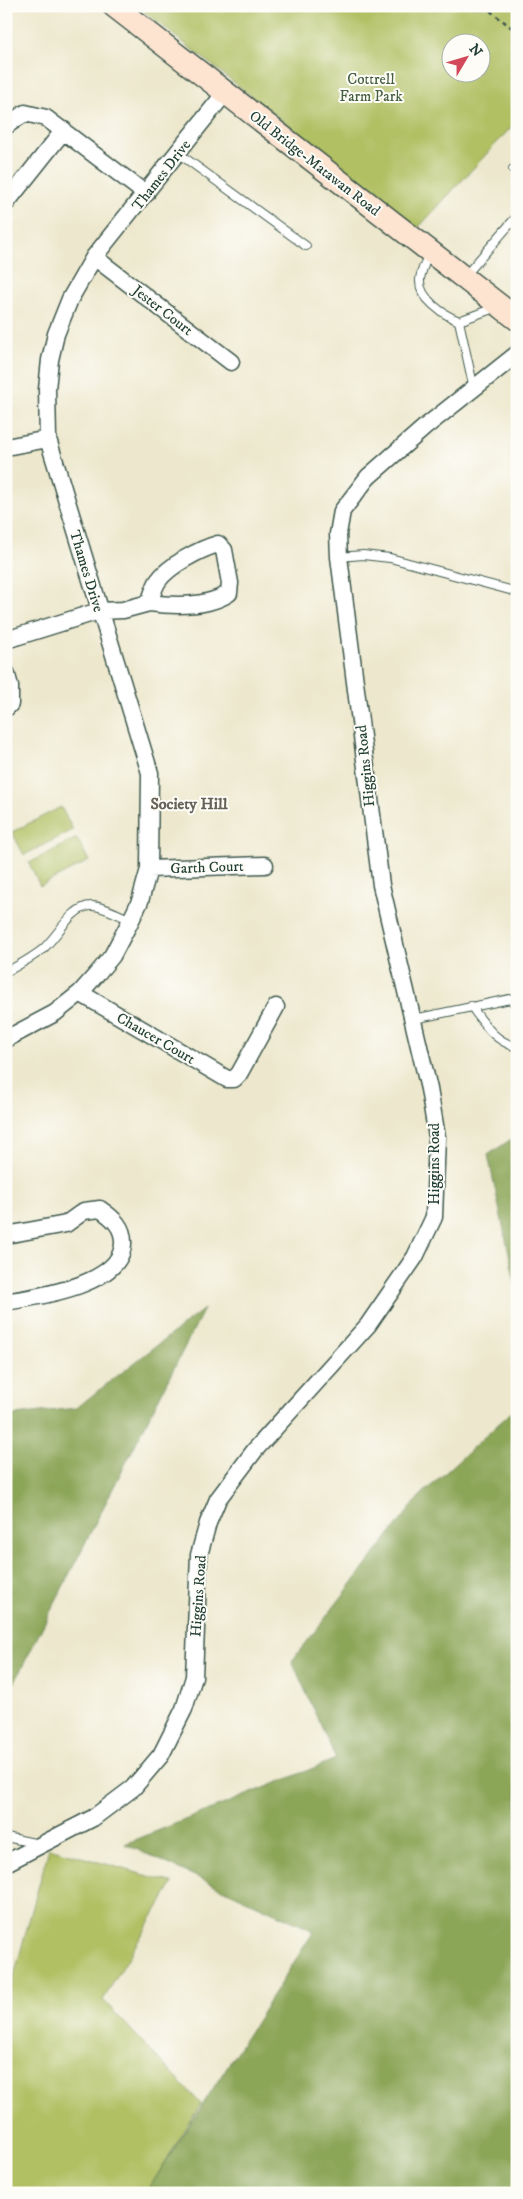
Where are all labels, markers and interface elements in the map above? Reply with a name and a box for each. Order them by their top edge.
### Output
north arrow [440,32,490,82]
text: N [465,41,486,61]
park label: Cottrell Farm Park [339,70,403,106]
street label: Old Bridge-Matawan Road [245,106,384,221]
street label: Thames Drive [128,136,195,215]
street label: Jester Court [127,280,197,340]
street label: Thames Drive [65,528,108,614]
street label: Higgins Road [352,724,379,808]
district label: Society Hill [150,794,229,814]
street label: Garth Court [170,857,244,878]
street label: Chaucer Court [113,1008,199,1069]
street label: Higgins Road [425,1122,444,1205]
street label: Higgins Road [186,1554,211,1638]

